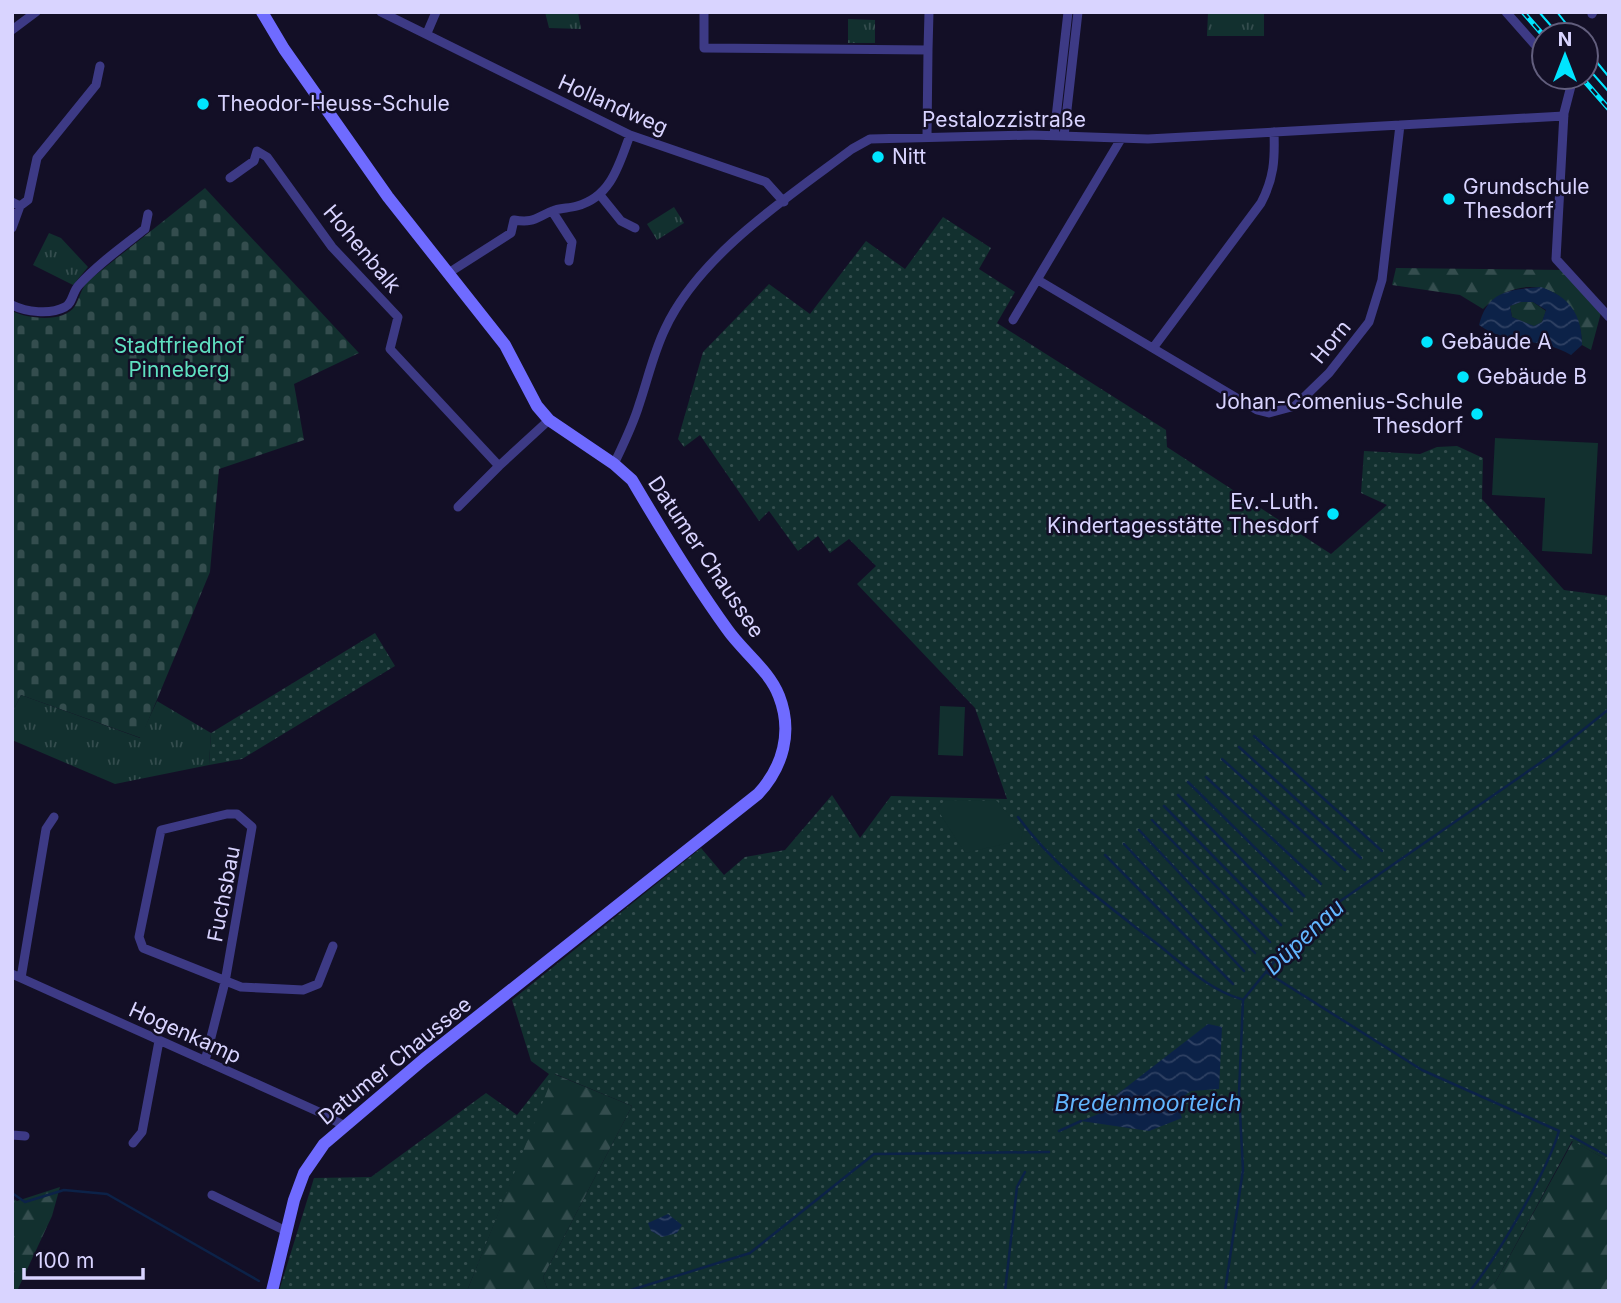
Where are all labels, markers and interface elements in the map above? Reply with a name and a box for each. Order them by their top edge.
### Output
north arrow [1530,21,1600,91]
text: N [1558,28,1572,51]
street label: Hollandweg [555,69,672,140]
place label: Theodor-Heuss-Schule [217,91,450,116]
marker: Theodor-Heuss-Schule [195,96,211,112]
street label: Pestalozzistraße [922,107,1086,132]
place label: Nitt [892,144,926,169]
marker: Nitt [870,149,886,165]
place label: Grundschule Thesdorf [1463,174,1590,223]
marker: Grundschule Thesdorf [1441,191,1457,207]
street label: Hohenbalk [319,200,407,298]
street label: Horn [1305,315,1356,368]
place label: Gebäude A [1441,329,1552,354]
park label: Stadtfriedhof Pinneberg [114,333,245,382]
marker: Gebäude A [1419,334,1435,350]
place label: Gebäude B [1477,364,1587,389]
marker: Gebäude B [1455,369,1471,385]
place label: Johan-Comenius-Schule Thesdorf [1215,389,1463,438]
marker: Johan-Comenius-Schule Thesdorf [1469,406,1485,422]
street label: Datumer Chaussee [643,471,770,642]
place label: Ev.-Luth. Kindertagesstätte Thesdorf [1047,489,1319,538]
marker: Ev.-Luth. Kindertagesstätte Thesdorf [1325,506,1341,522]
street label: Fuchsbau [202,844,245,944]
water label: Düpenau [1258,893,1350,981]
street label: Datumer Chaussee [313,991,476,1130]
street label: Hogenkamp [125,997,245,1068]
water label: Bredenmoorteich [1054,1089,1242,1117]
scale bar [24,1236,144,1280]
text: 100 m [35,1248,94,1273]

